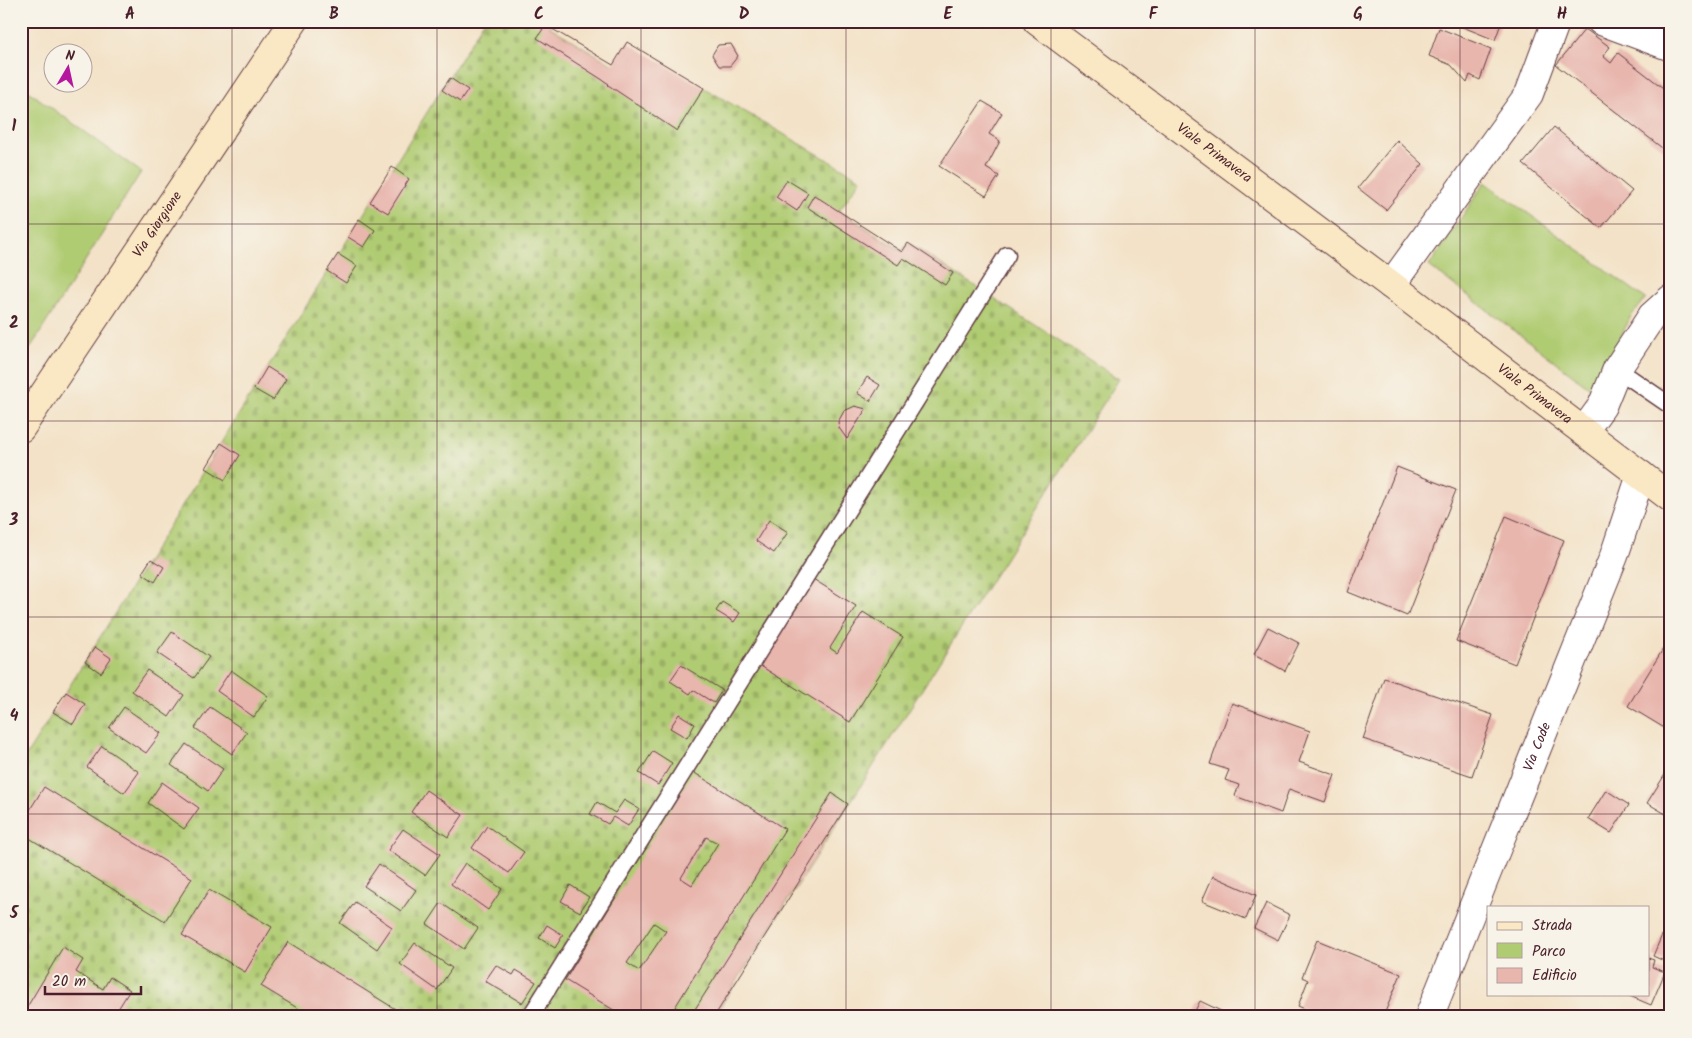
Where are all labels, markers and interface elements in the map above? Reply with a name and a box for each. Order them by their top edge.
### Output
text: A [125,2,135,27]
text: B [329,2,339,27]
text: C [534,2,544,27]
text: D [739,2,750,27]
text: E [944,2,954,27]
text: F [1149,2,1159,27]
text: G [1353,2,1363,27]
text: H [1557,2,1567,27]
north arrow [42,42,92,92]
text: N [64,45,76,68]
text: 1 [12,114,17,139]
street label: Viale Primavera [1172,118,1257,189]
street label: Via Giorgione [127,186,188,262]
text: 2 [9,311,19,336]
street label: Viale Primavera [1492,358,1577,430]
text: 3 [9,508,19,533]
text: 4 [10,704,19,729]
street label: Via Code [1518,719,1557,775]
text: 5 [9,901,20,926]
legend [1487,906,1650,996]
text: Strada [1532,914,1572,938]
text: Parco [1532,940,1566,964]
scale bar [45,963,141,995]
text: Edificio [1532,964,1577,988]
text: 20 m [52,970,86,994]

